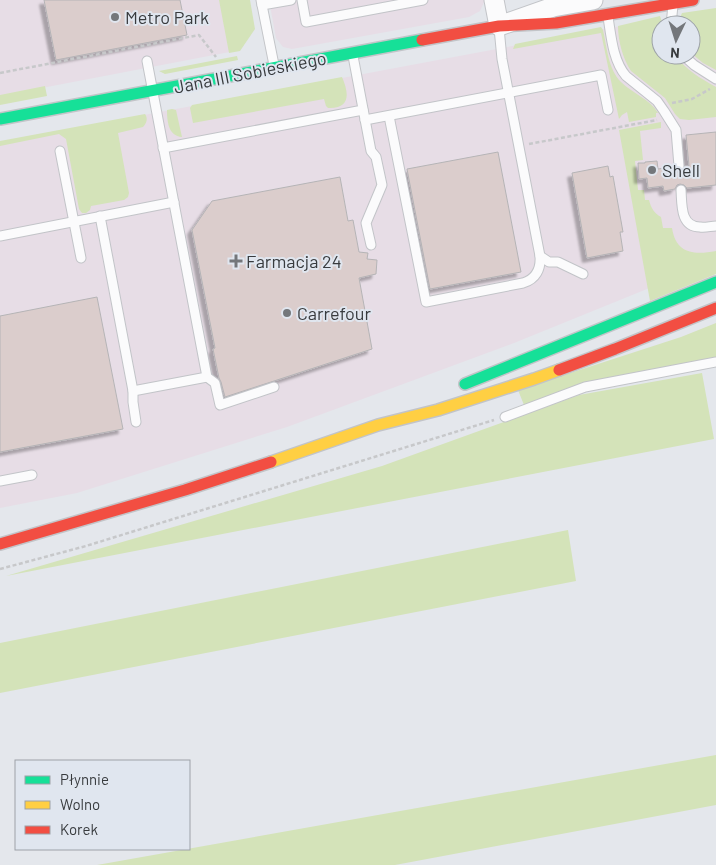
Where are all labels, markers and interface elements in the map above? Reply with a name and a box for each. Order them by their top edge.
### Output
place label: Metro Park [125,6,209,28]
marker: Metro Park [109,11,121,23]
north arrow [651,15,701,65]
text: N [670,45,680,62]
street label: Jana III Sobieskiego [172,46,328,98]
place label: Shell [662,159,700,181]
marker: Shell [646,164,658,176]
place label: Farmacja 24 [246,250,342,272]
marker: Farmacja 24 [230,255,242,267]
place label: Carrefour [297,302,371,324]
marker: Carrefour [281,307,293,319]
legend [15,760,190,850]
text: Płynnie [60,770,109,788]
text: Wolno [60,795,100,813]
text: Korek [60,820,98,838]

